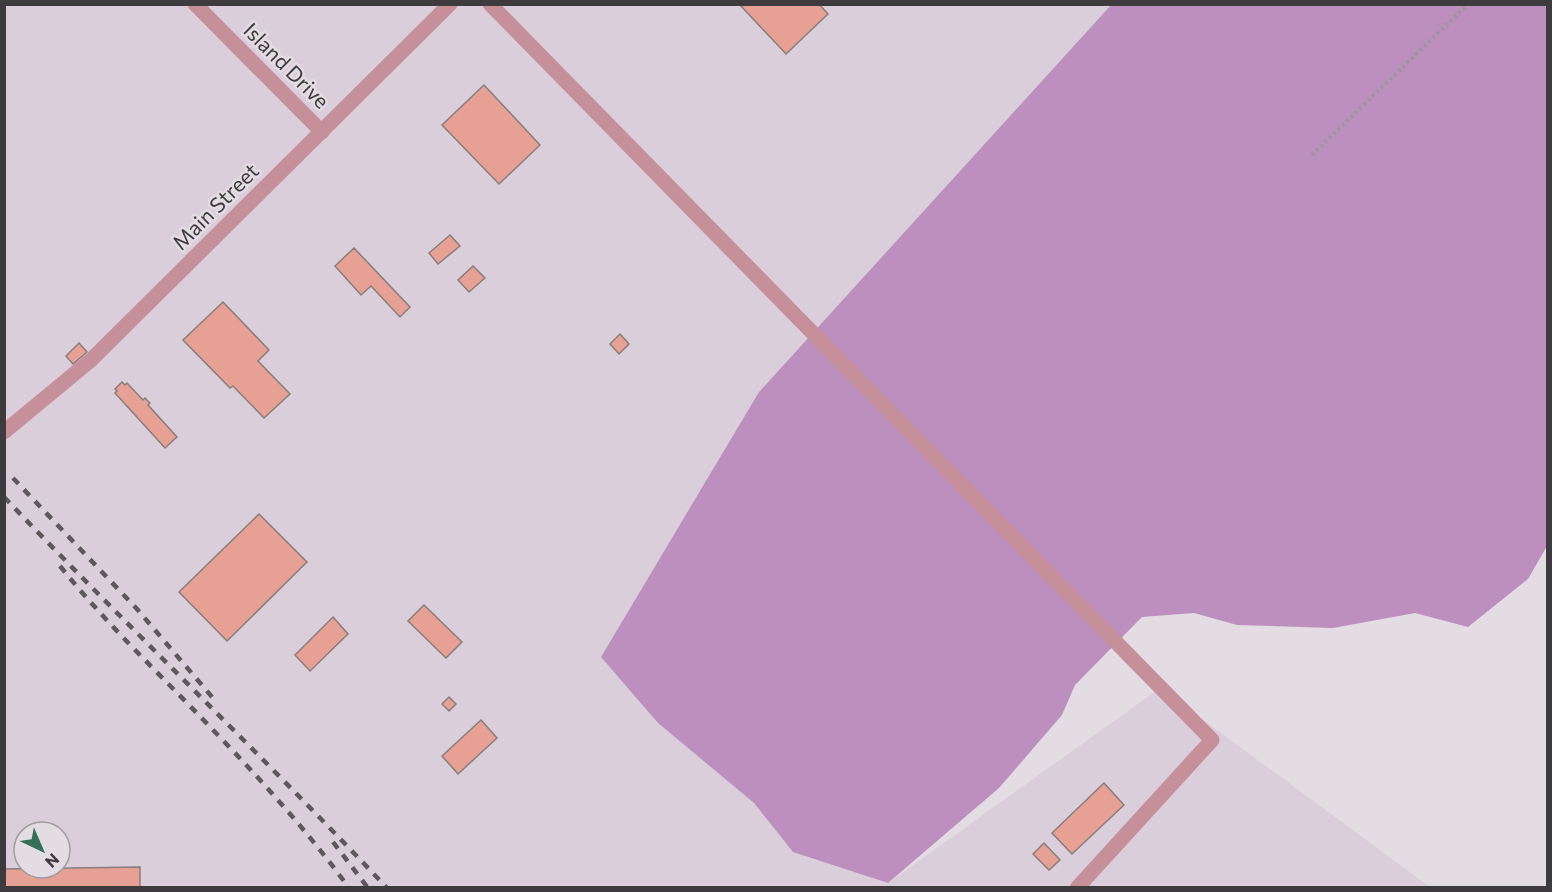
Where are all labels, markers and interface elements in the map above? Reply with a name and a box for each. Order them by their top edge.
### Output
street label: Island Drive [239,17,335,113]
street label: Main Street [167,158,263,254]
north arrow [12,820,72,880]
text: N [42,850,64,872]

